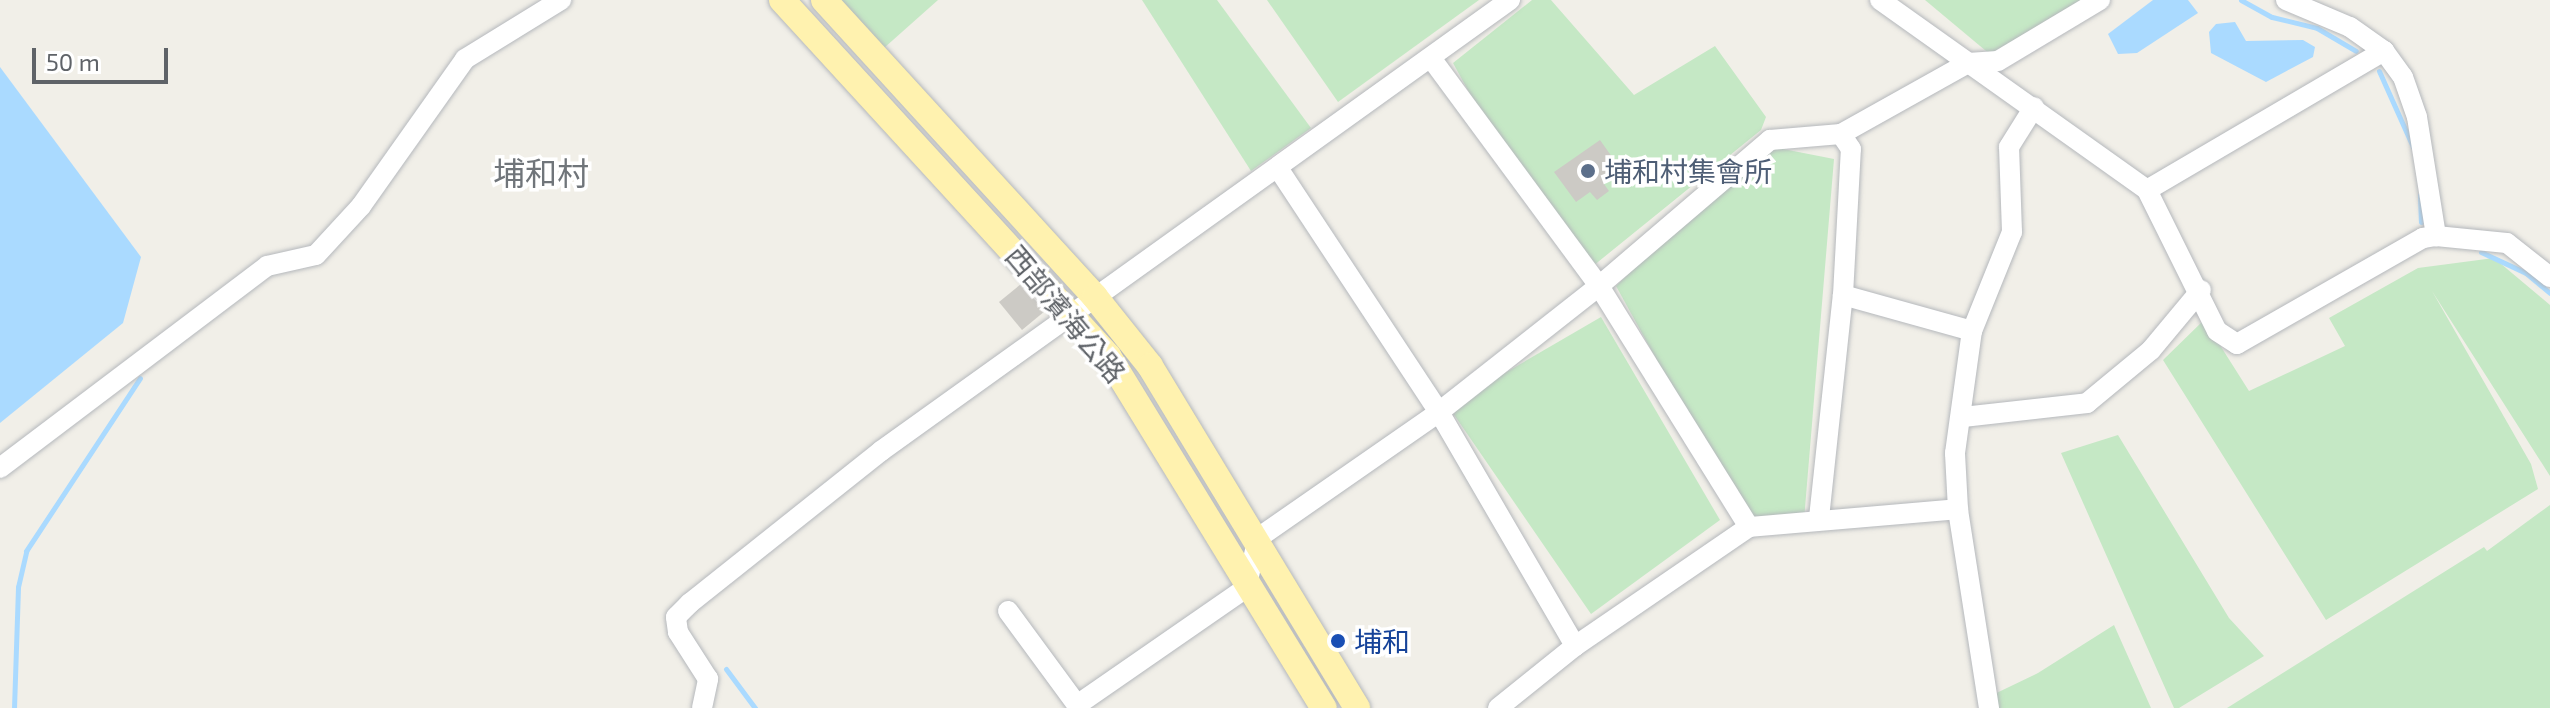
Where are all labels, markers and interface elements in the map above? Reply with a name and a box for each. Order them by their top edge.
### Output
scale bar [36,32,172,82]
text: 50 m [46,47,100,76]
district label: 埔和村 [493,153,589,191]
place label: 埔和村集會所 [1604,154,1772,188]
marker: 埔和村集會所 [1579,162,1597,180]
street label: 西部濱海公路 [999,239,1133,389]
place label: 埔和 [1354,624,1410,658]
marker: 埔和 [1329,632,1347,650]

